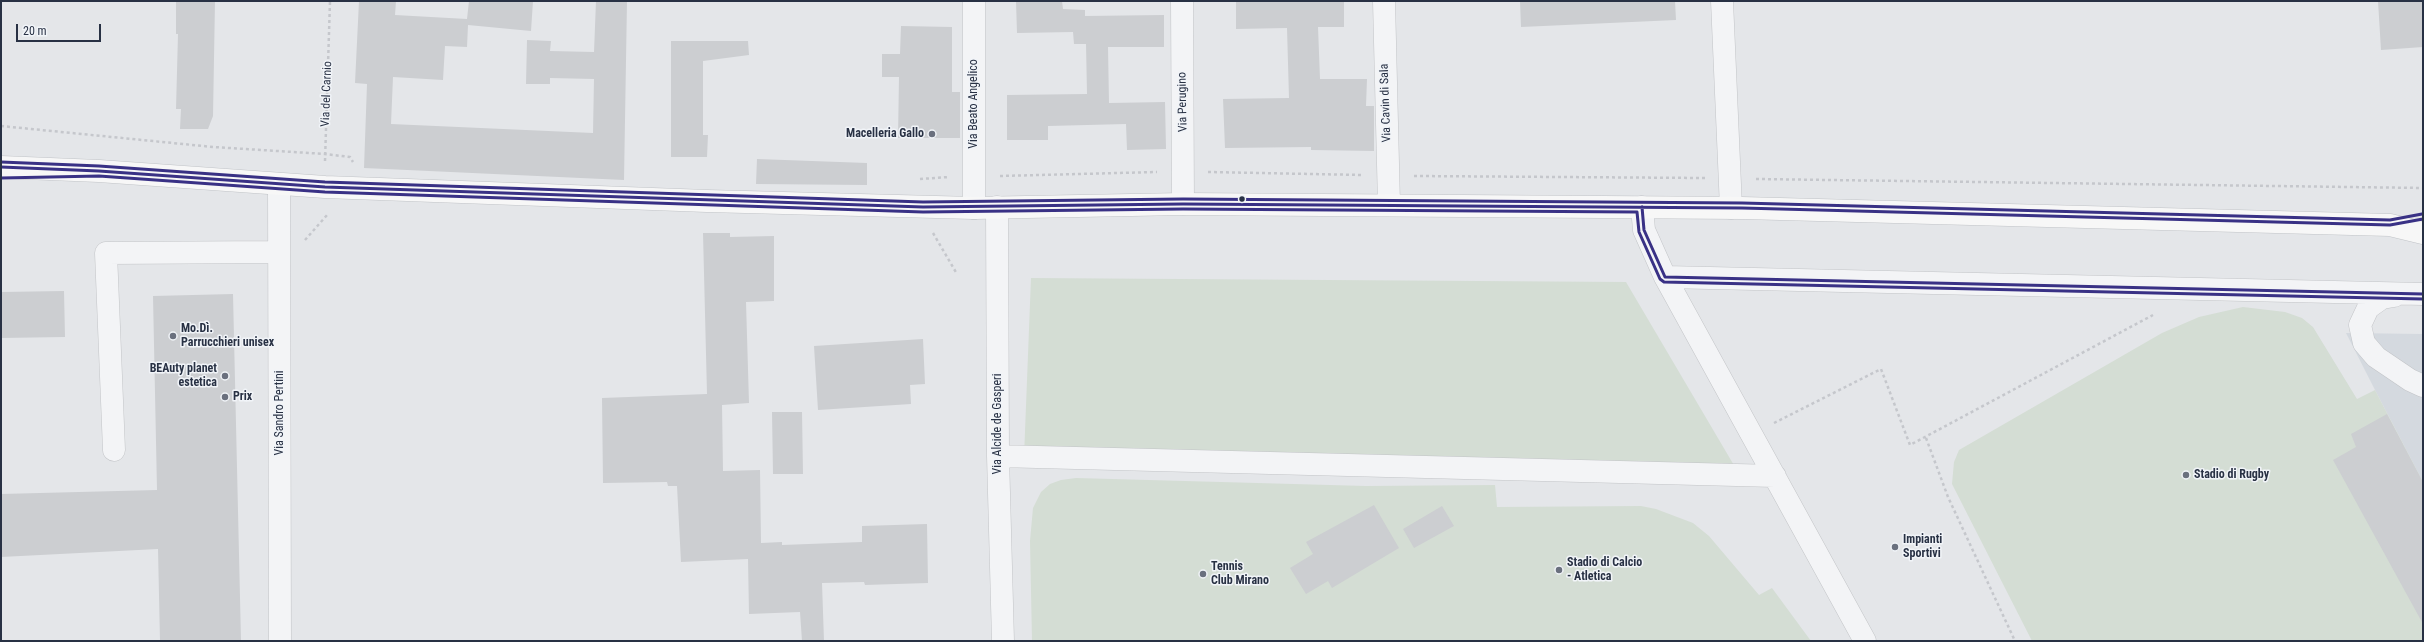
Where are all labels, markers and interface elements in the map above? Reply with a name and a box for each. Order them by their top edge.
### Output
scale bar [18,16,103,42]
text: 20 m [23,24,47,38]
street label: Via Beato Angelico [967,59,981,149]
street label: Via del Carnio [319,61,335,127]
street label: Via Cavin di Sala [1377,63,1395,143]
street label: Via Perugino [1175,72,1191,132]
place label: Macelleria Gallo [846,127,924,141]
marker: Macelleria Gallo [927,129,937,139]
unlabelled marker [1237,194,1247,204]
place label: Mo.Dì. Parrucchieri unisex [181,322,274,350]
marker: Mo.Dì. Parrucchieri unisex [168,331,178,341]
place label: BEAuty planet estetica [150,362,217,390]
street label: Via Sandro Pertini [273,370,287,456]
marker: BEAuty planet estetica [220,371,230,381]
street label: Via Alcide de Gasperi [991,374,1005,474]
place label: Prix [233,390,252,404]
marker: Prix [220,392,230,402]
place label: Stadio di Rugby [2194,468,2269,482]
marker: Stadio di Rugby [2181,470,2191,480]
place label: Impianti Sportivi [1903,533,1942,561]
marker: Impianti Sportivi [1890,542,1900,552]
place label: Stadio di Calcio - Atletica [1567,556,1642,584]
place label: Tennis Club Mirano [1211,560,1269,588]
marker: Stadio di Calcio - Atletica [1554,565,1564,575]
marker: Tennis Club Mirano [1198,569,1208,579]

